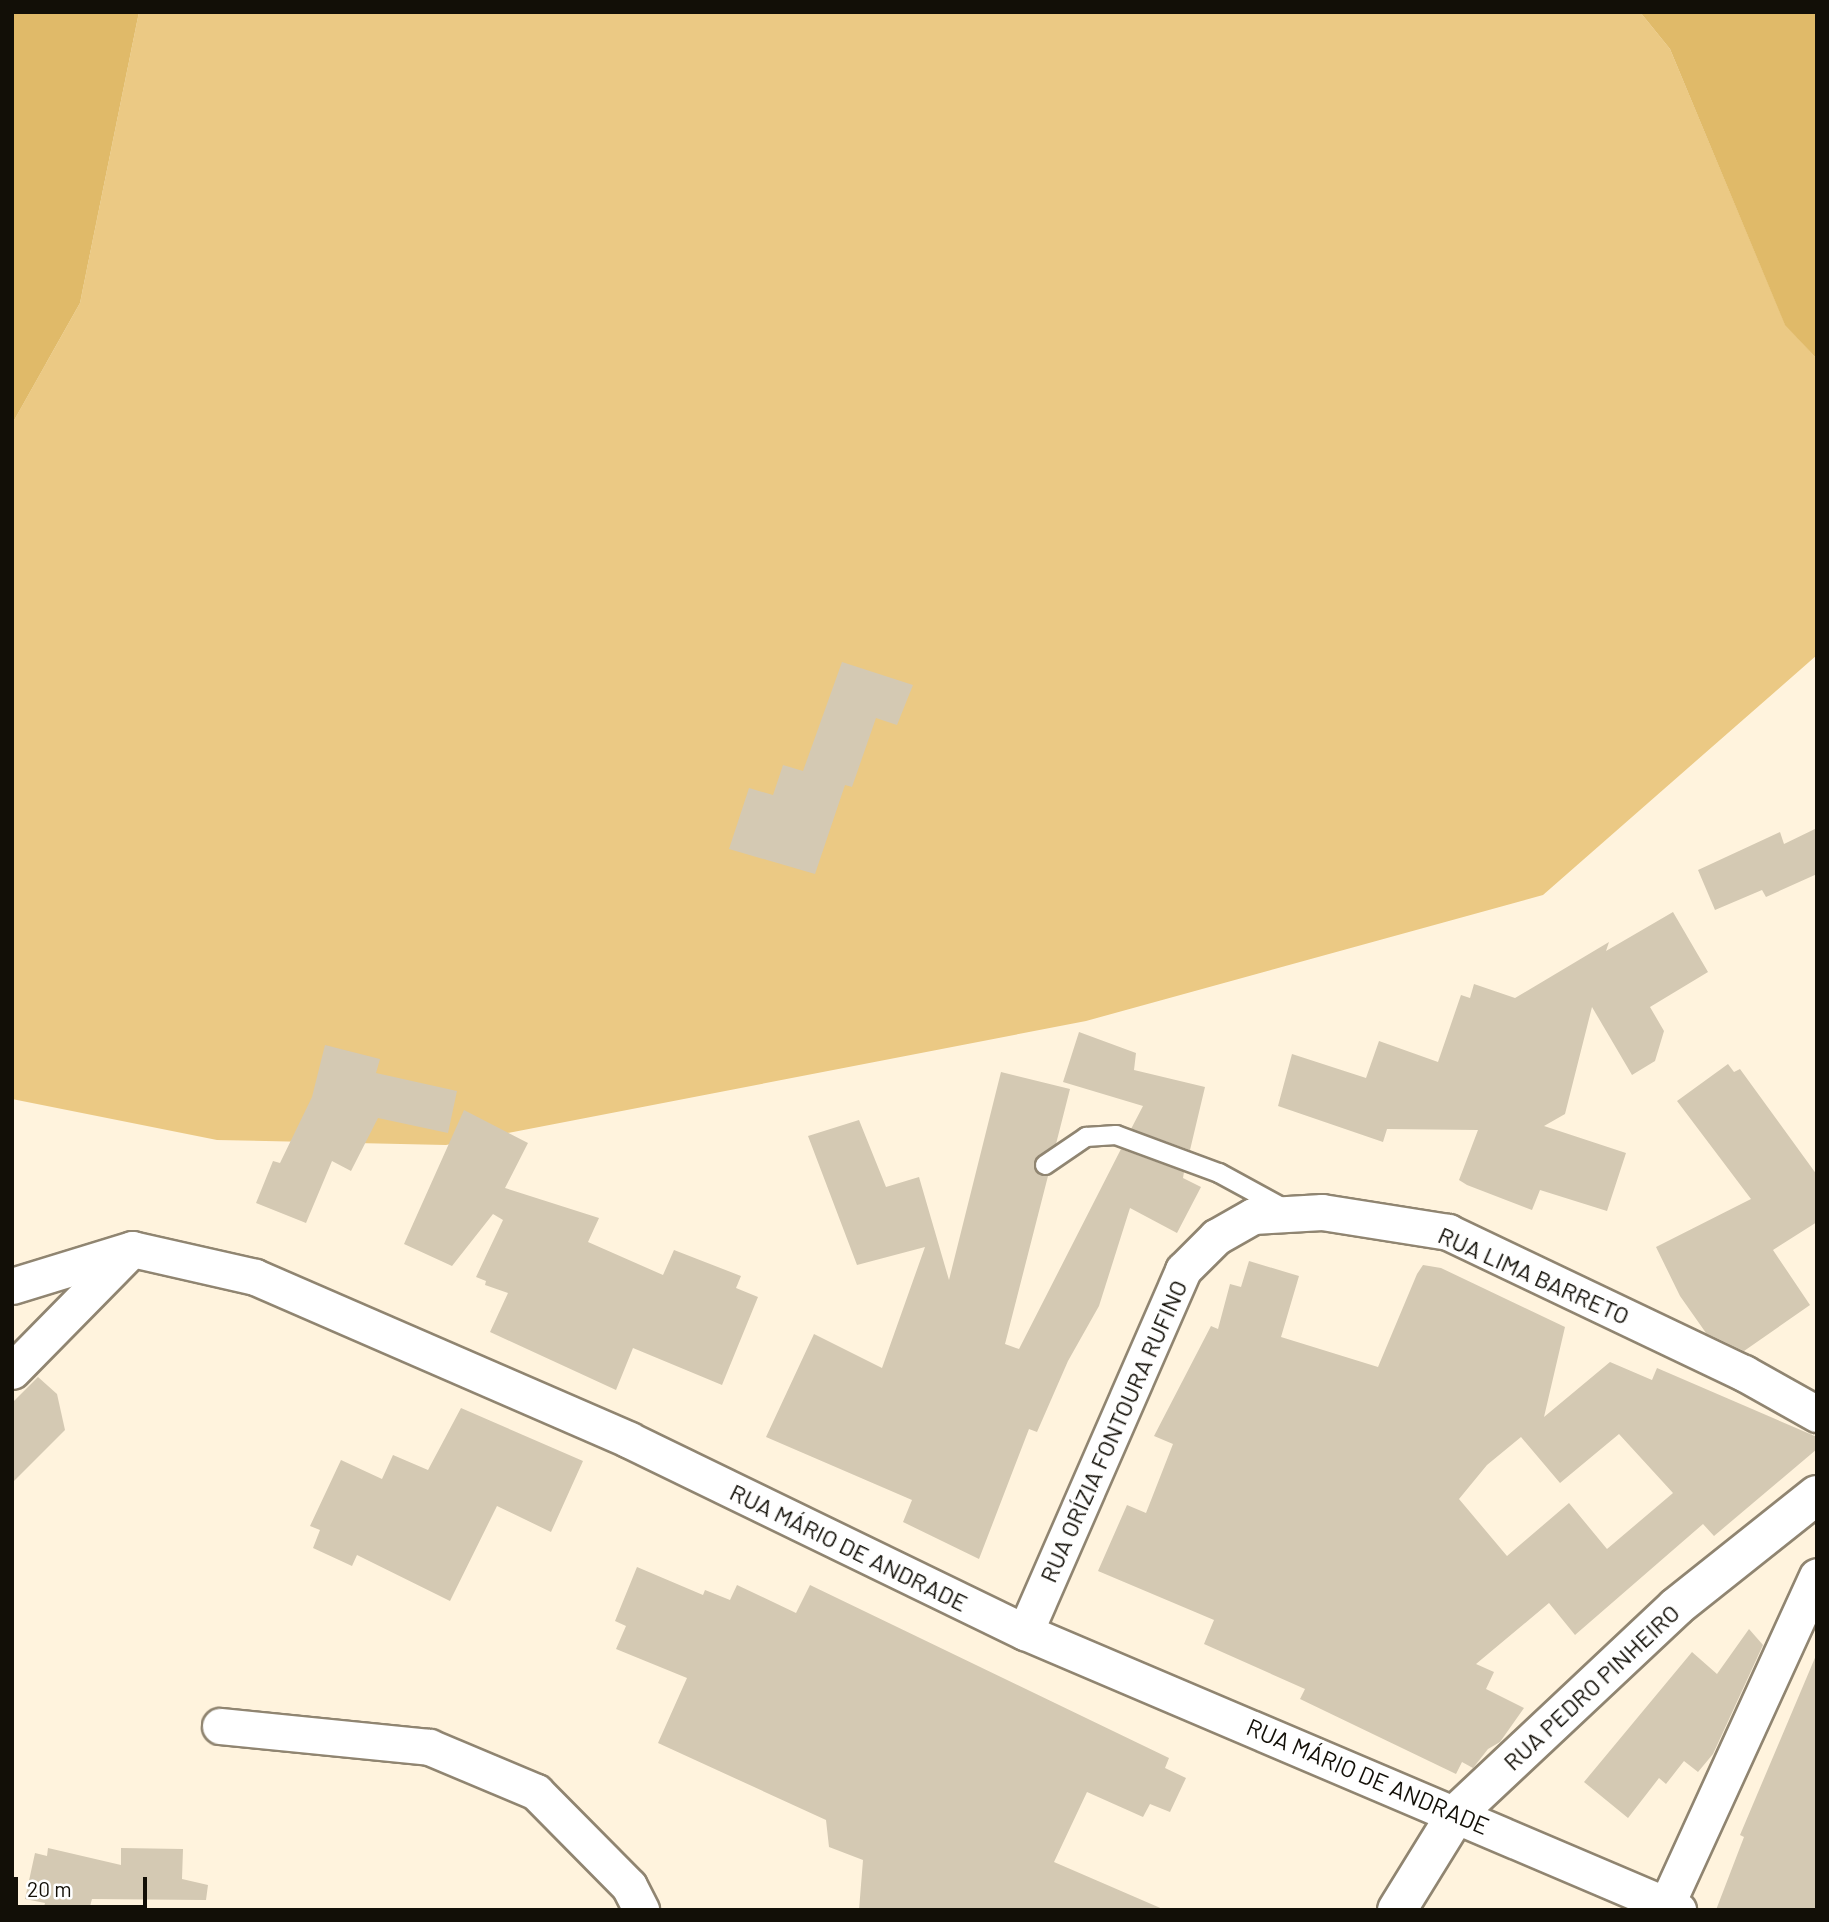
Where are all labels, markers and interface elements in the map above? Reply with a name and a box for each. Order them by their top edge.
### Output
street label: RUA LIMA BARRETO [1434,1220,1634,1330]
street label: RUA ORÍZIA FONTOURA RUFINO [1033,1275,1193,1587]
street label: RUA MÁRIO DE ANDRADE [726,1477,972,1617]
street label: RUA PEDRO PINHEIRO [1497,1598,1685,1776]
street label: RUA MÁRIO DE ANDRADE [1242,1712,1494,1840]
scale bar [18,1862,150,1906]
text: 20 m [27,1876,72,1901]

